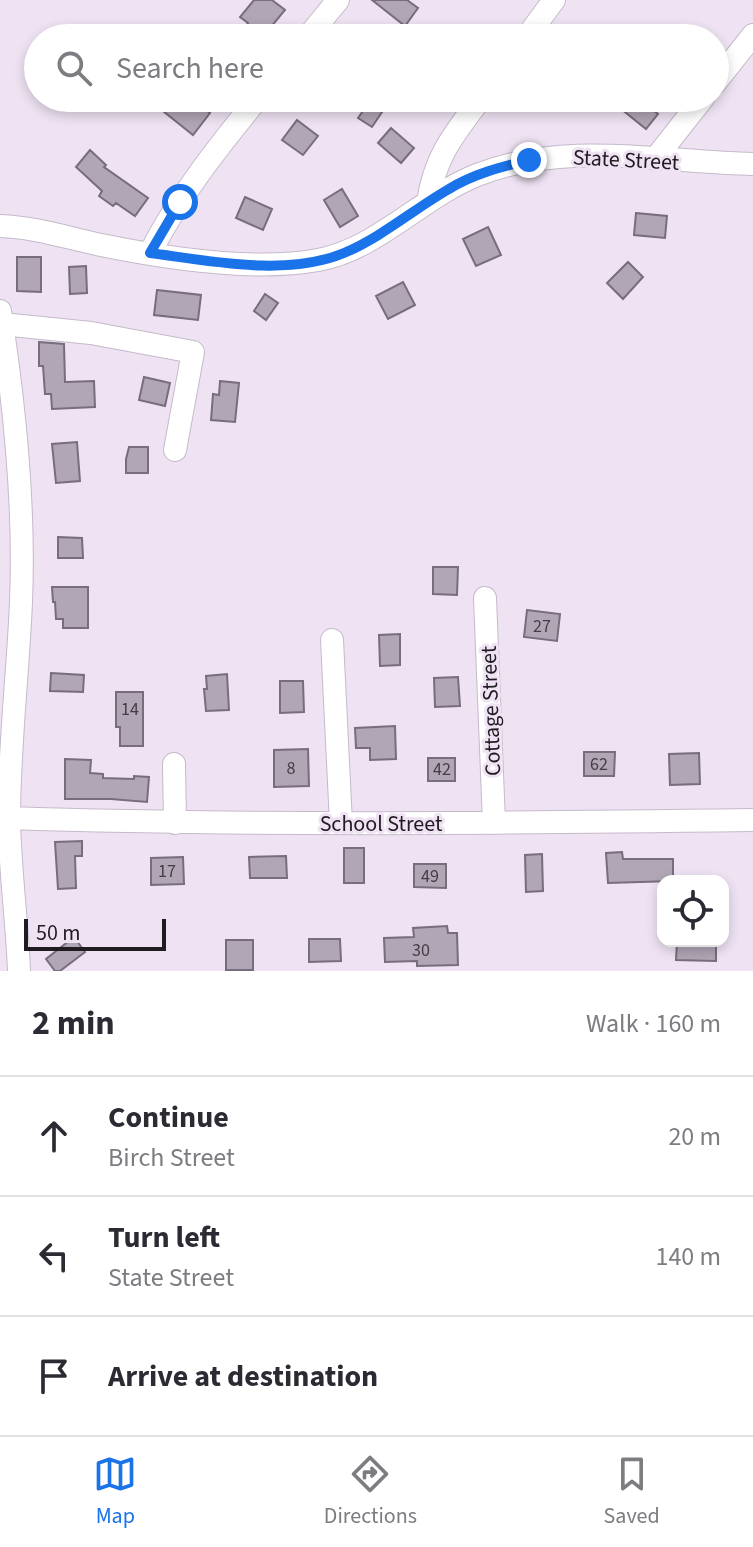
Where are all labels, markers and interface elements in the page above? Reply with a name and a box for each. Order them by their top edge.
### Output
search box [24,24,729,112]
icon: search [52,46,96,90]
text: Search here [116,47,264,90]
street label: State Street [572,141,681,179]
route end [511,142,547,178]
route start [162,184,198,220]
house number: 27 [533,614,551,639]
street label: Cottage Street [473,645,509,777]
house number: 14 [121,697,139,722]
house number: 62 [590,752,608,777]
house number: 8 [287,756,296,781]
house number: 42 [433,757,451,782]
street label: School Street [320,808,443,840]
house number: 17 [158,859,176,884]
house number: 49 [421,864,439,889]
map controls [657,875,729,947]
button: locate [657,875,729,947]
scale bar [24,915,166,951]
text: 50 m [36,917,81,949]
house number: 30 [412,938,430,963]
text: 2 min [32,999,115,1048]
text: Walk · 160 m [586,1005,721,1042]
text: Continue [108,1096,229,1139]
icon: ahead [32,1114,76,1158]
text: 20 m [668,1118,721,1155]
text: Birch Street [108,1139,235,1176]
text: Turn left [108,1216,220,1259]
icon: left [32,1234,76,1278]
text: 140 m [655,1238,721,1275]
text: State Street [108,1259,234,1296]
icon: arrive [32,1354,76,1398]
text: Arrive at destination [108,1355,378,1398]
tab: Map [93,1452,137,1532]
tab: Directions [324,1452,417,1532]
tab: Saved [604,1452,660,1532]

